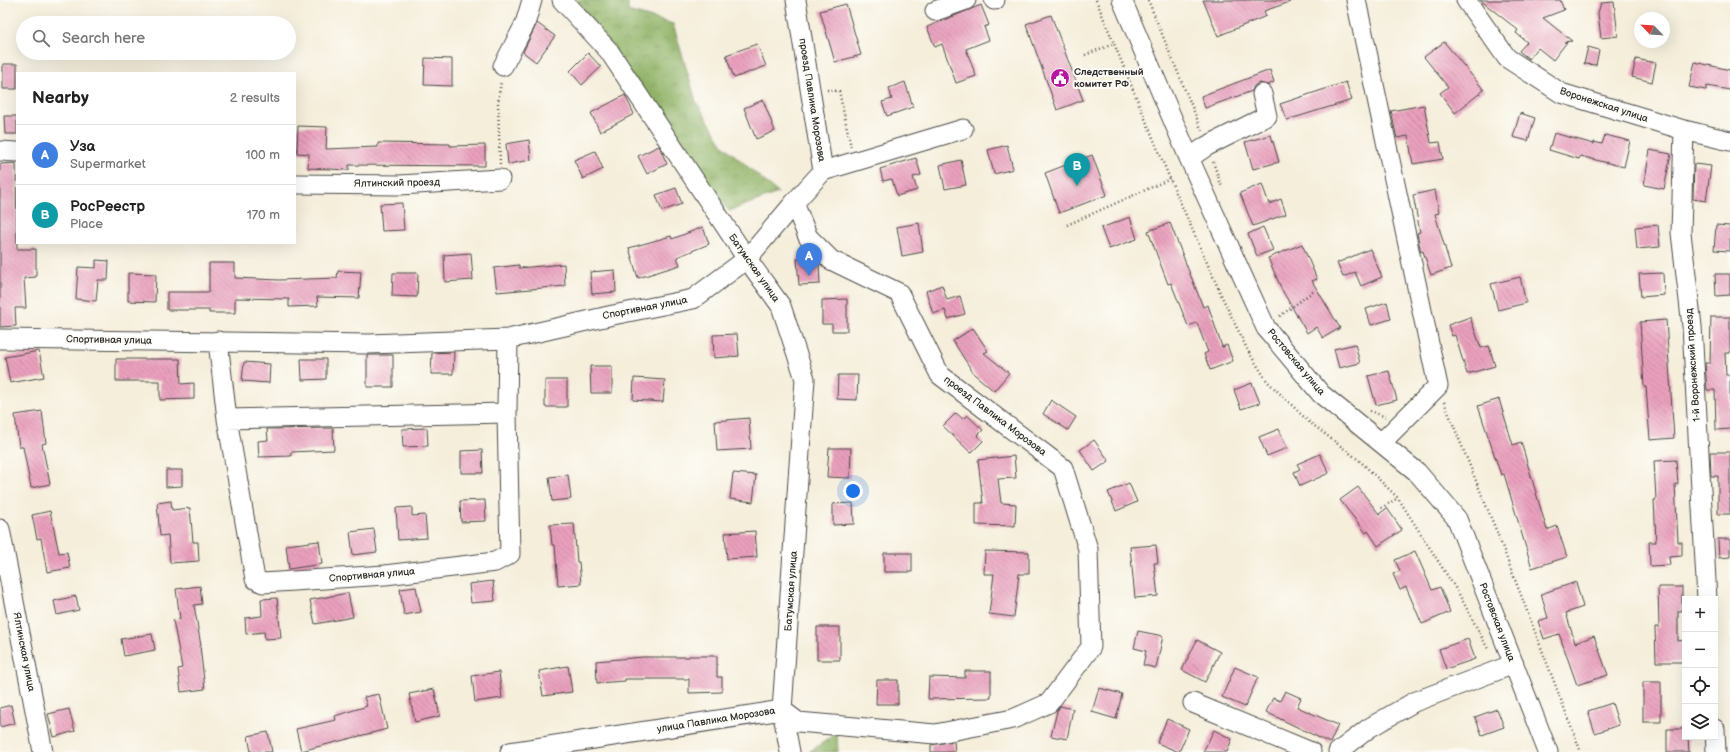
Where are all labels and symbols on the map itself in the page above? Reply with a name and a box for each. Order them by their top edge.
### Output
north arrow [1634,12,1670,48]
street label: проезд Павлика Морозова [796,37,828,163]
place label: Следственный комитет РФ [1074,66,1144,90]
public building icon: Следственный комитет РФ [1049,67,1071,89]
street label: Воронежская улица [1558,85,1650,125]
pin: B [1064,153,1090,186]
street label: Ялтинский проезд [354,176,440,190]
street label: Батумская улица [726,232,782,305]
pin: A [796,243,822,276]
street label: Спортивная улица [602,294,689,322]
street label: 1-й Воронежский проезд [1683,308,1703,422]
street label: Ростовская улица [1265,326,1327,398]
street label: Спортивная улица [66,333,152,347]
street label: проезд Павлика Морозова [941,374,1049,458]
your location [843,481,863,501]
street label: Батумская улица [782,550,800,632]
street label: Спортивная улица [329,565,416,585]
street label: Ростовская улица [1476,581,1518,663]
street label: Ялтинская улица [10,611,38,693]
street label: улица Павлика Морозова [656,705,776,735]

